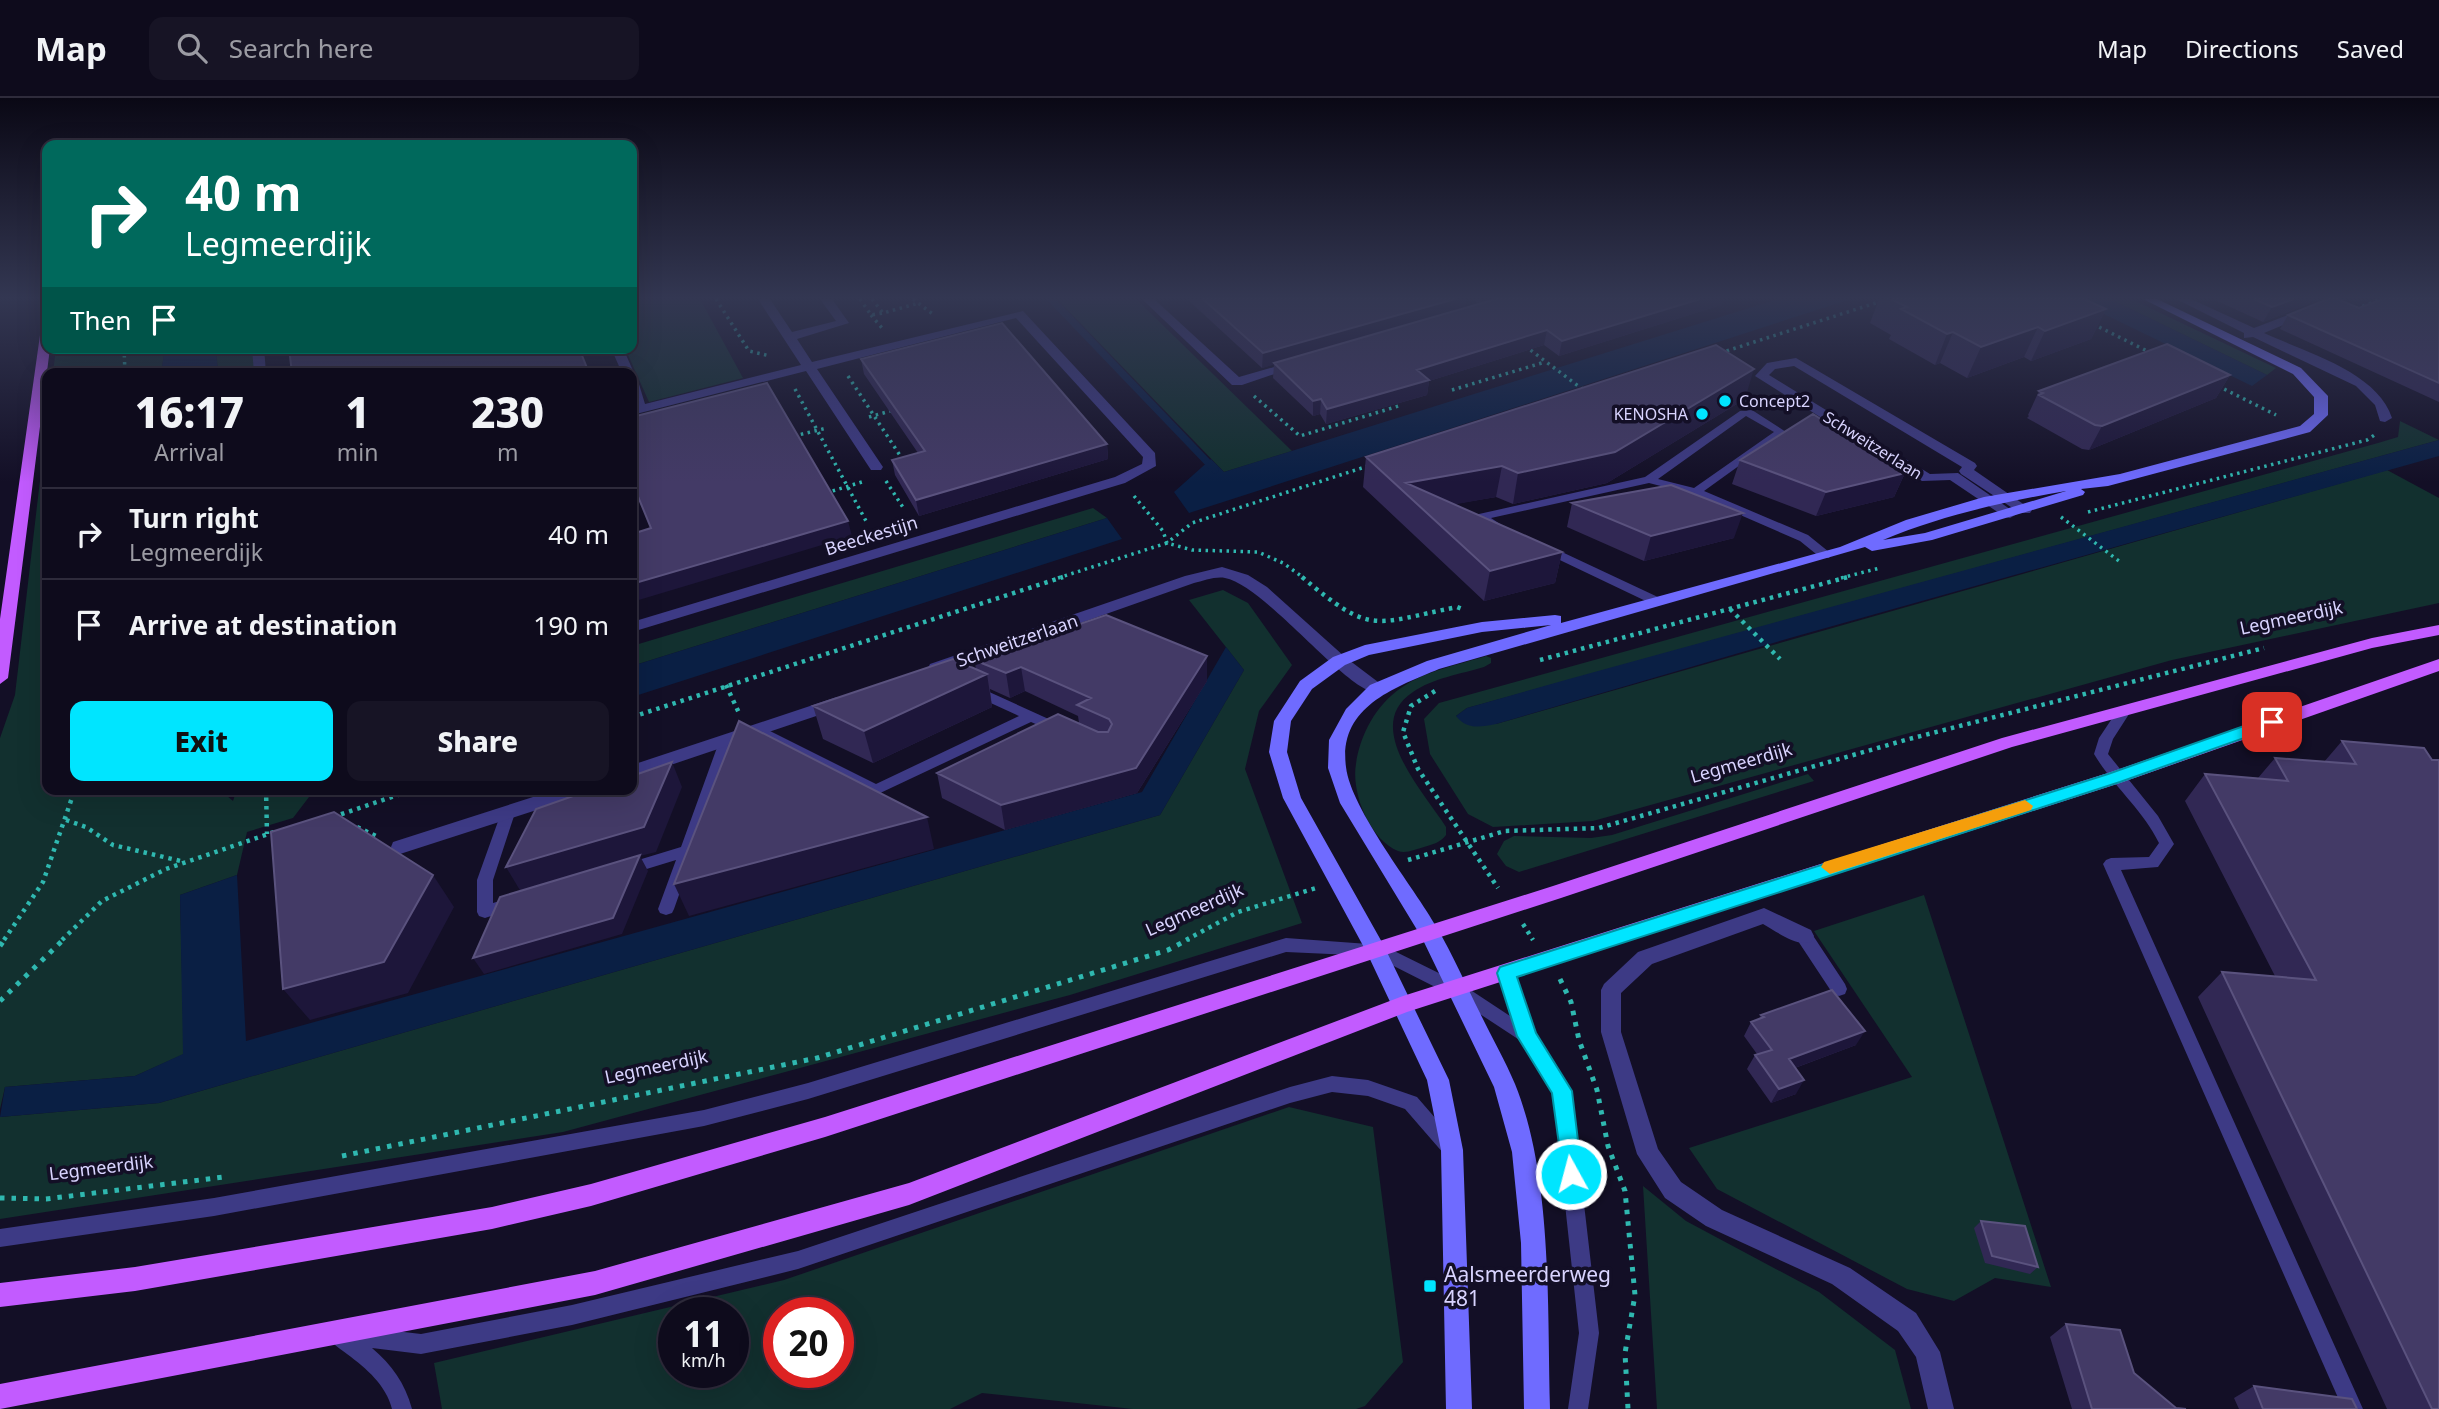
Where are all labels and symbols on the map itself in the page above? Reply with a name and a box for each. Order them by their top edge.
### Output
place label: Concept2 [1739,390,1810,412]
marker: Concept2 [1717,393,1733,409]
place label: KENOSHA [1614,403,1689,425]
marker: KENOSHA [1694,406,1710,422]
street label: Schweitzerlaan [1819,406,1927,484]
street label: Beeckestijn [822,509,920,561]
street label: Legmeerdijk [2237,594,2345,640]
street label: Schweitzerlaan [953,608,1081,672]
pin [2242,692,2302,752]
street label: Legmeerdijk [1687,736,1795,788]
street label: Legmeerdijk [1141,877,1247,941]
street label: Legmeerdijk [602,1043,710,1089]
position arrow [1534,1137,1608,1211]
street label: Legmeerdijk [48,1149,155,1185]
place label: Aalsmeerderweg 481 [1444,1260,1611,1312]
marker: Aalsmeerderweg 481 [1422,1278,1438,1294]
speed limit sign: 20 [763,1297,854,1388]

